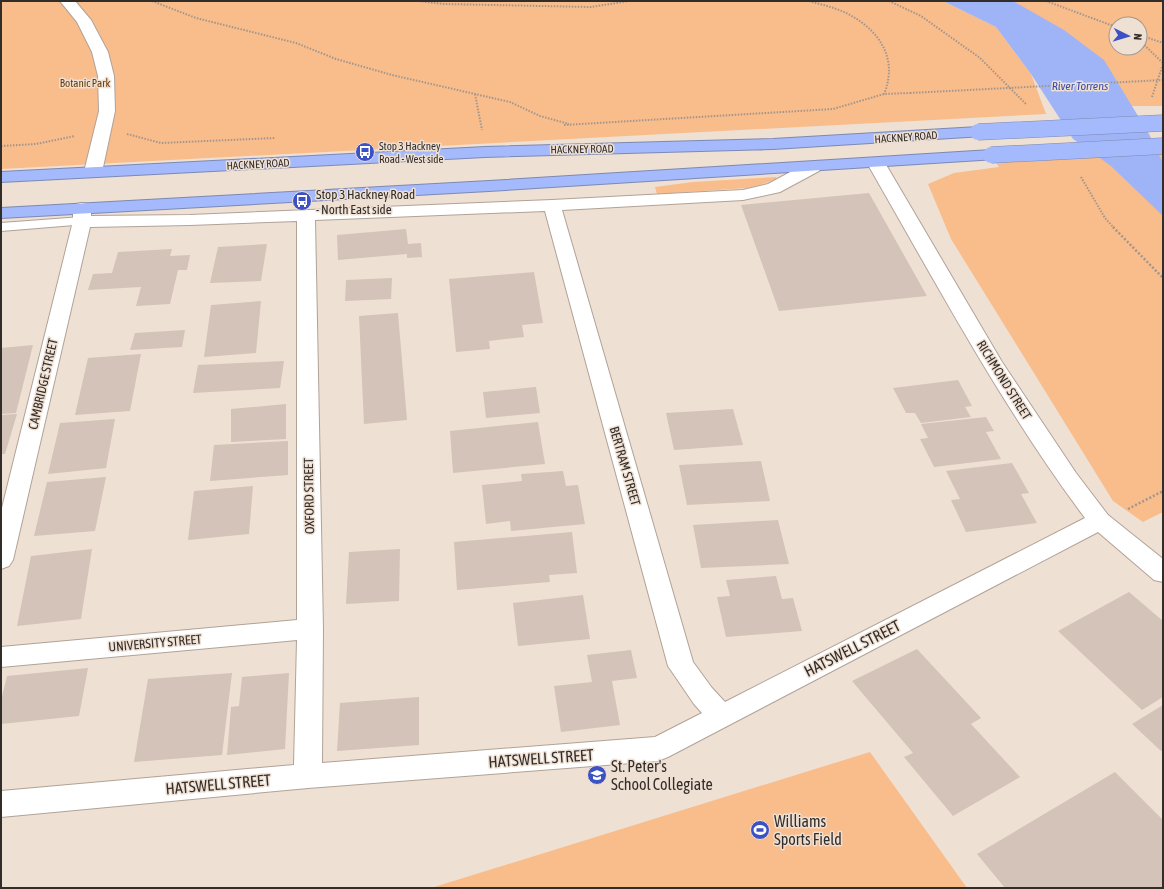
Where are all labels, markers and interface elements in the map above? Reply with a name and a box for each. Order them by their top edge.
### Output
north arrow [1108,16,1148,56]
text: N [1132,33,1144,41]
park label: Botanic Park [60,77,110,89]
water label: River Torrens [1052,79,1108,93]
street label: HACKNEY ROAD [874,129,938,145]
place label: Stop 3 Hackney Road - West side [379,140,444,165]
bus stop icon: Stop 3 Hackney Road - West side [354,141,376,163]
street label: HACKNEY ROAD [550,142,614,156]
street label: HACKNEY ROAD [226,156,290,172]
place label: Stop 3 Hackney Road - North East side [316,187,415,217]
bus stop icon: Stop 3 Hackney Road - North East side [291,190,313,212]
street label: CAMBRIDGE STREET [25,337,61,431]
street label: RICHMOND STREET [974,338,1035,423]
street label: BERTRAM STREET [607,425,644,508]
street label: OXFORD STREET [301,458,317,534]
street label: HATSWELL STREET [801,616,903,680]
street label: UNIVERSITY STREET [108,631,203,655]
street label: HATSWELL STREET [488,745,594,771]
place label: St. Peter's School Collegiate [611,757,713,794]
school or university icon: St. Peter's School Collegiate [586,764,608,786]
street label: HATSWELL STREET [165,770,271,798]
place label: Williams Sports Field [774,812,842,849]
sports icon: Williams Sports Field [749,819,771,841]

